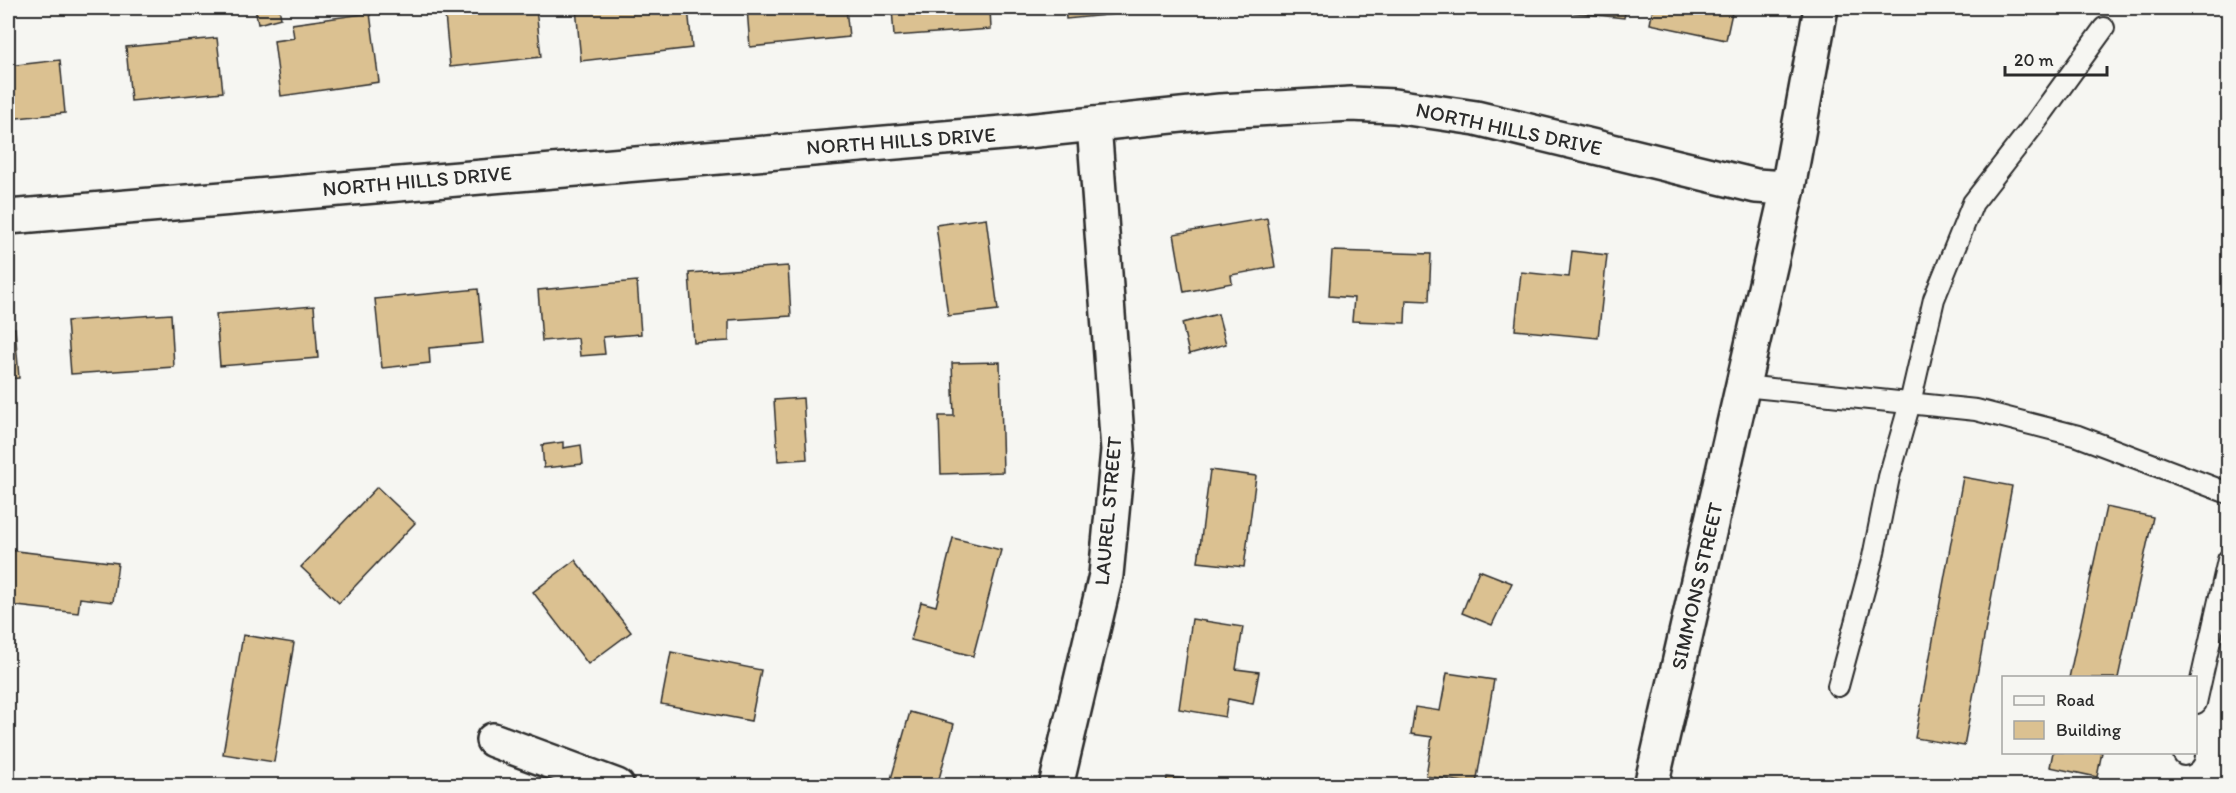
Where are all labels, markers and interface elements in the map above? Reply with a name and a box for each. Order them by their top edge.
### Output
scale bar [2005,39,2107,77]
text: 20 m [2014,49,2054,71]
street label: NORTH HILLS DRIVE [1414,97,1605,161]
street label: NORTH HILLS DRIVE [805,121,997,160]
street label: NORTH HILLS DRIVE [321,160,513,201]
street label: LAUREL STREET [1089,435,1126,587]
street label: SIMMONS STREET [1665,500,1728,672]
legend [2002,676,2197,754]
text: Road [2056,689,2095,711]
text: Building [2056,719,2122,741]

